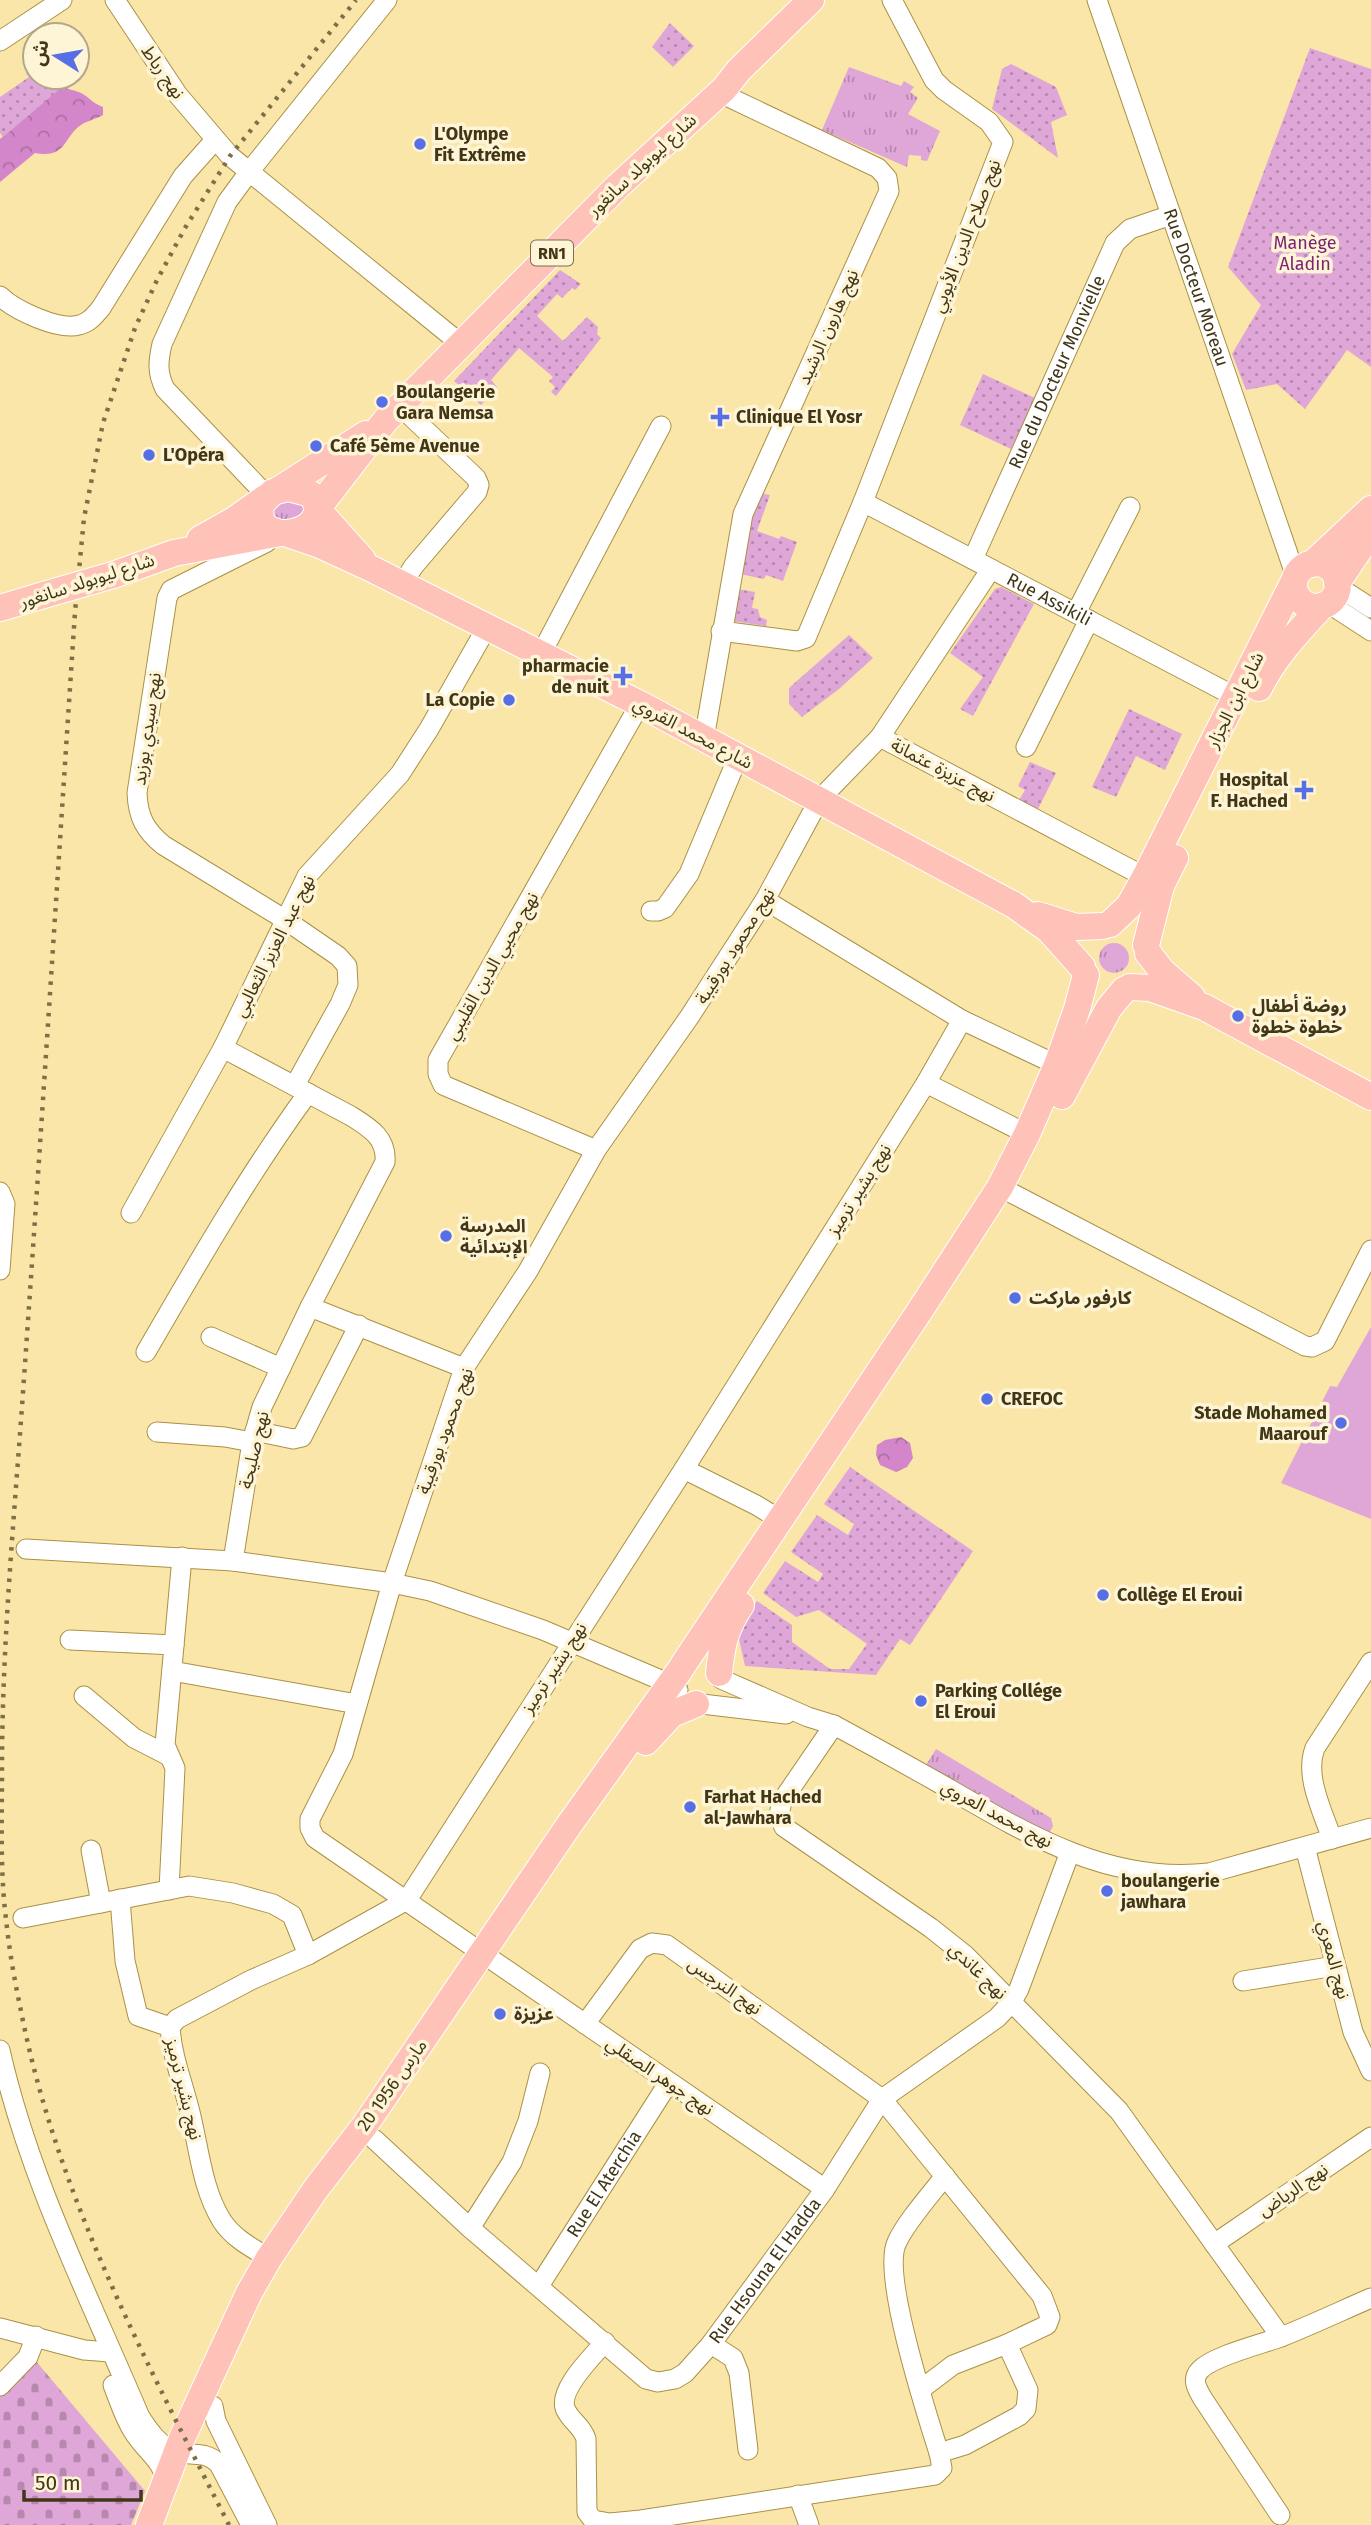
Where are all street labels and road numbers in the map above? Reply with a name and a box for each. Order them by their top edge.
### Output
street label: نهج رباط [135,41,189,104]
street label: شارع ليوبولد سانغور [582,109,703,224]
street label: نهج صلاح الدين الأيوبي [927,156,1007,316]
street label: Rue Docteur Moreau [1159,205,1234,369]
road number: RN1 [531,241,573,266]
street label: نهج هارون الرشيد [793,266,865,389]
street label: Rue du Docteur Monvielle [1004,272,1110,472]
street label: شارع ليوبولد سانغور [16,549,158,616]
street label: Rue Assikili [1003,568,1095,631]
street label: شارع ابن الجزار [1201,648,1271,754]
street label: نهج سيدي بوزيد [128,671,168,787]
street label: شارع محمد القروي [628,692,757,776]
street label: نهج عزيزة عثمانة [886,733,999,808]
street label: نهج عبد العزيز الثعالبي [229,871,321,1022]
street label: نهج محمود بورقيبة [691,884,781,1009]
street label: نهج محيي الدين القليبي [441,888,545,1045]
street label: نهج بشير ترميز [822,1140,898,1242]
street label: نهج محمود بورقيبة [412,1365,480,1498]
street label: نهج صليحة [234,1409,276,1491]
street label: نهج بشير ترميز [516,1618,593,1720]
street label: نهج محمد العروي [936,1775,1057,1855]
street label: نهج المعري [1311,1919,1355,2002]
street label: نهج غاندي [943,1938,1012,2006]
street label: نهج النرجس [683,1952,766,2021]
street label: نهج جوهر الصقلي [601,2032,718,2122]
street label: نهج بشير ترميز [159,2035,207,2143]
street label: 20 مارس 1956 [352,2035,432,2135]
street label: Rue El Aterchia [562,2126,646,2241]
street label: نهج الرياض [1254,2158,1333,2223]
street label: Rue Hsouna El Hadda [704,2193,826,2348]

